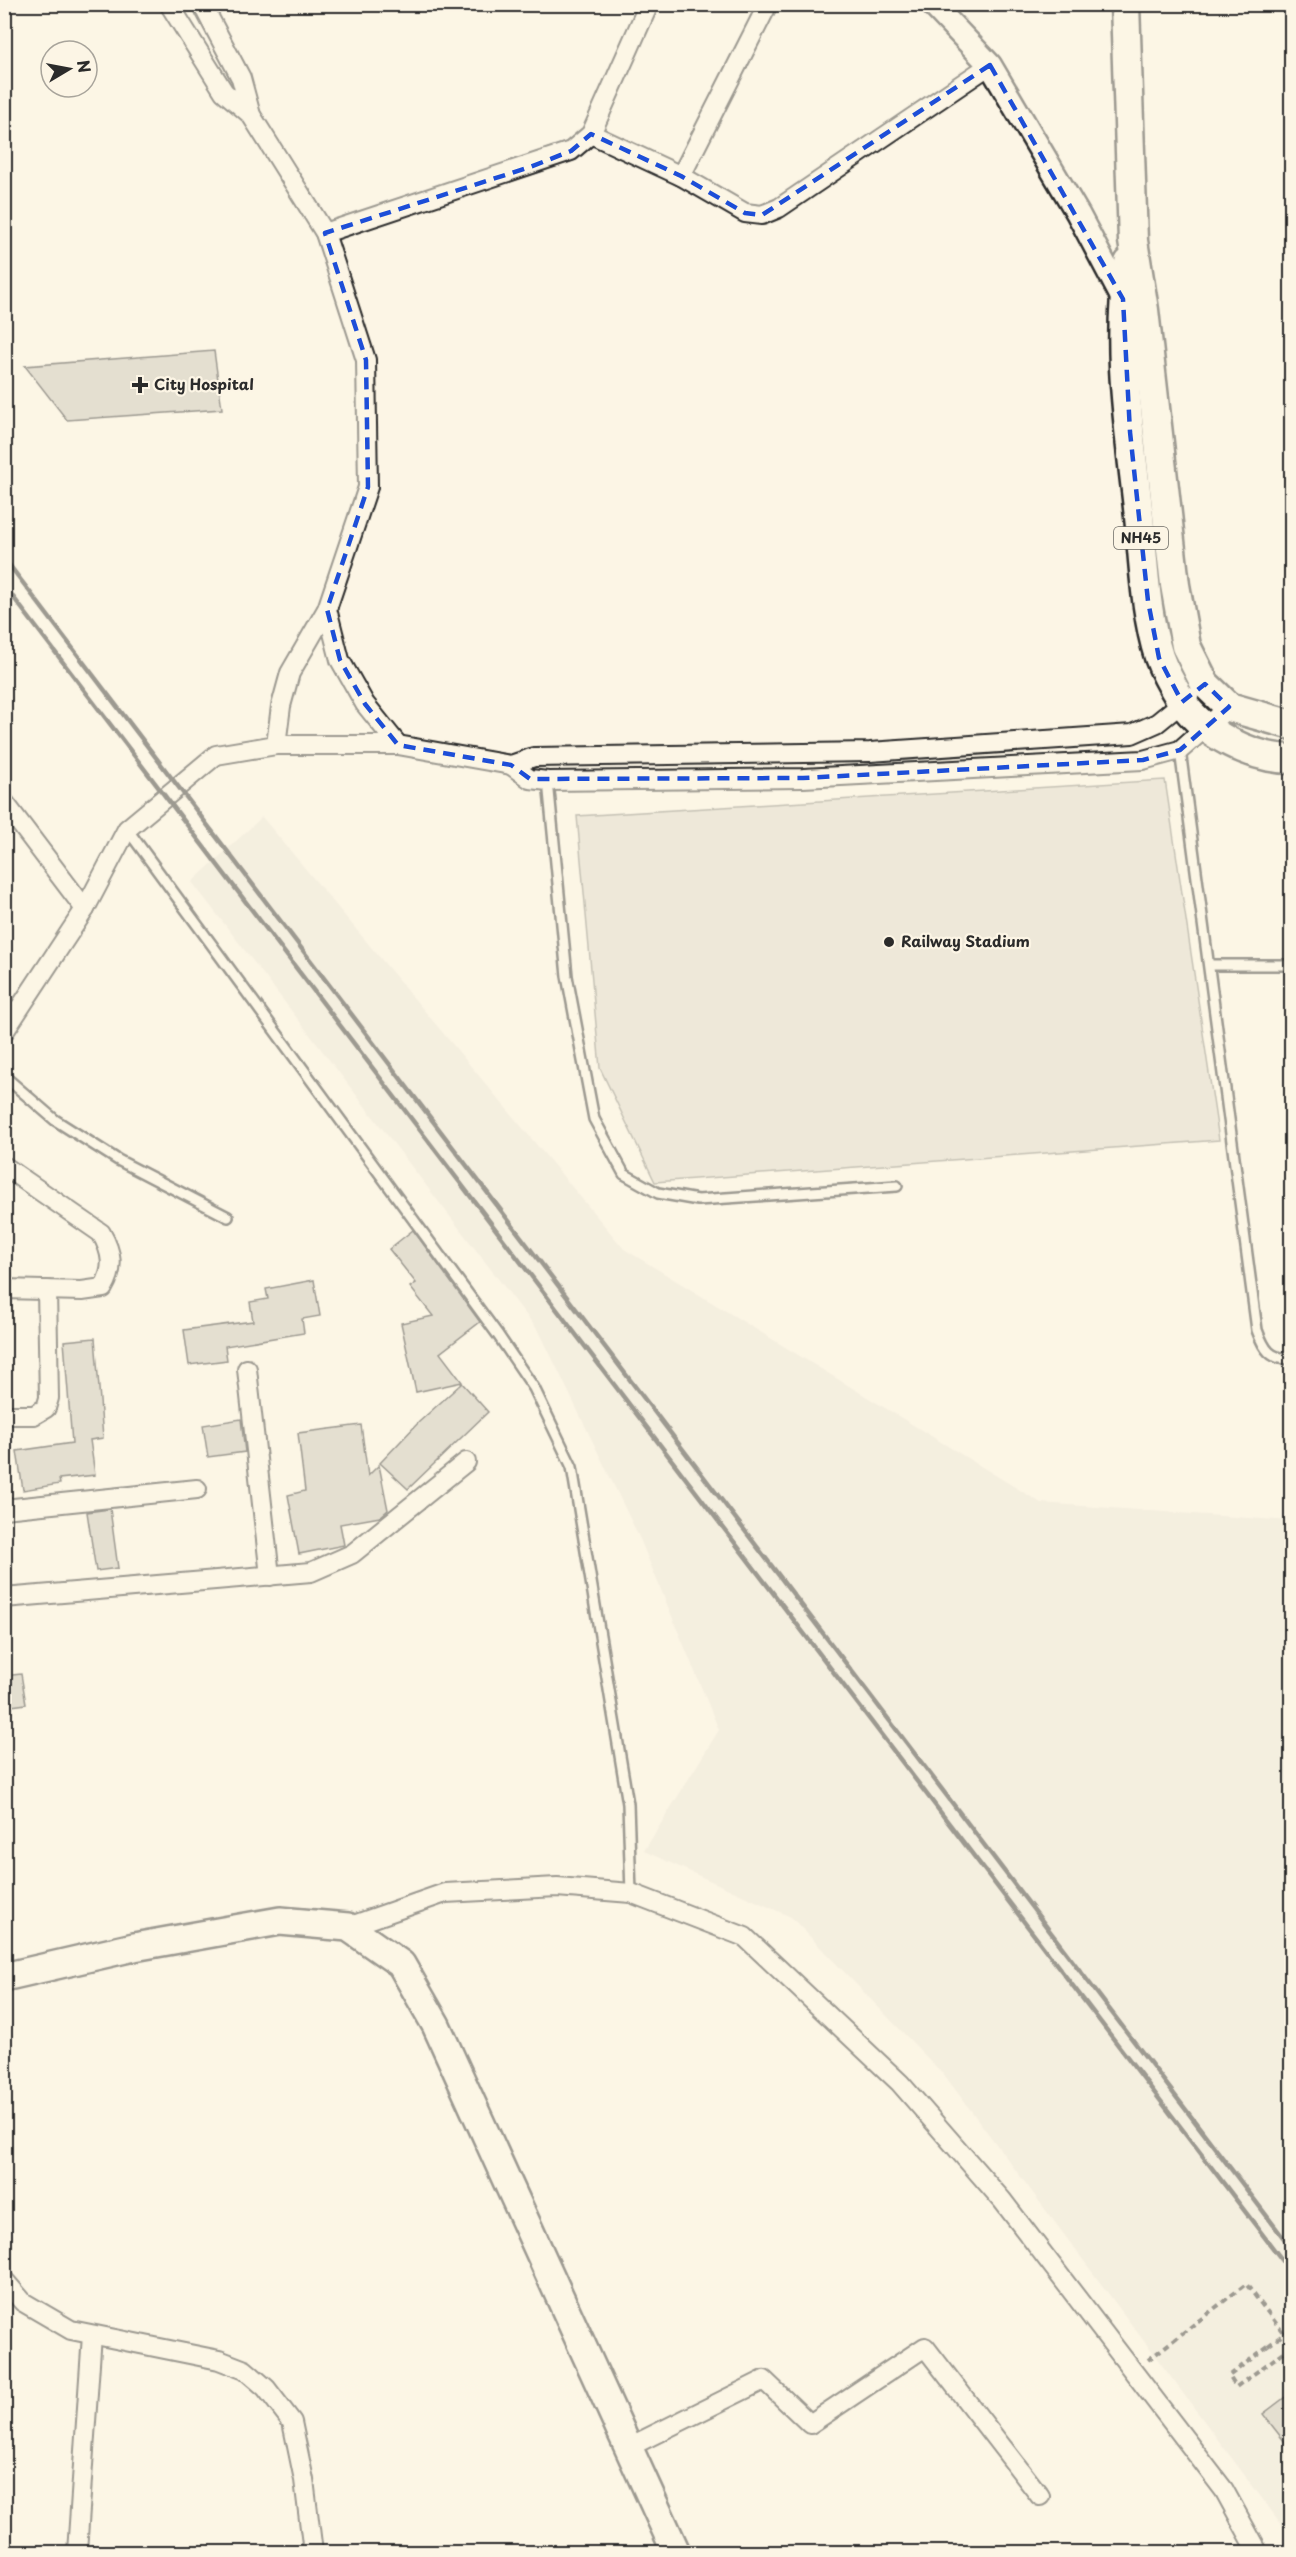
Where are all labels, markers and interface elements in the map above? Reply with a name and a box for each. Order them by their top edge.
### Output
north arrow [39,39,99,99]
text: N [72,58,98,75]
place label: City Hospital [154,372,254,395]
marker: City Hospital [131,376,149,394]
road number: NH45 [1114,527,1168,549]
place label: Railway Stadium [901,929,1030,952]
marker: Railway Stadium [882,935,896,949]

